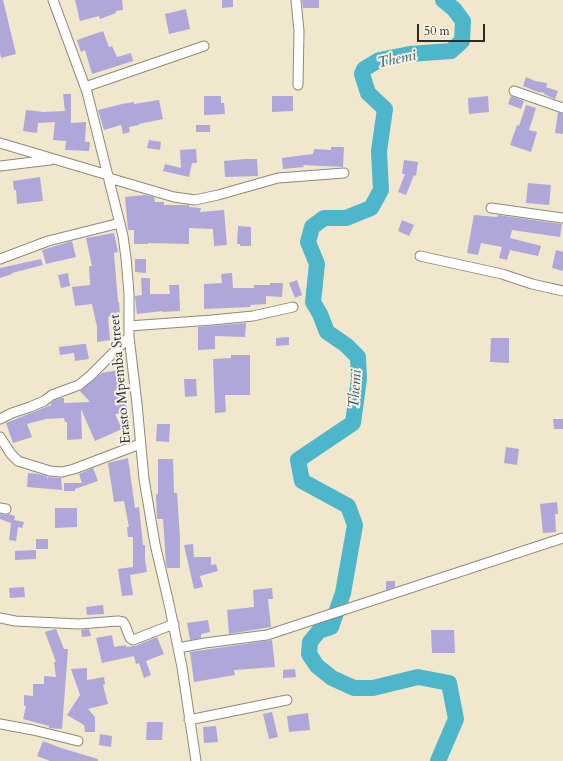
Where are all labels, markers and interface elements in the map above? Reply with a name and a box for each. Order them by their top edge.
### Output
scale bar [419,16,487,42]
text: 50 m [424,23,450,39]
water label: Themi [376,47,418,73]
street label: Erasto Mpemba Street [107,313,135,445]
water label: Themi [346,369,366,409]

